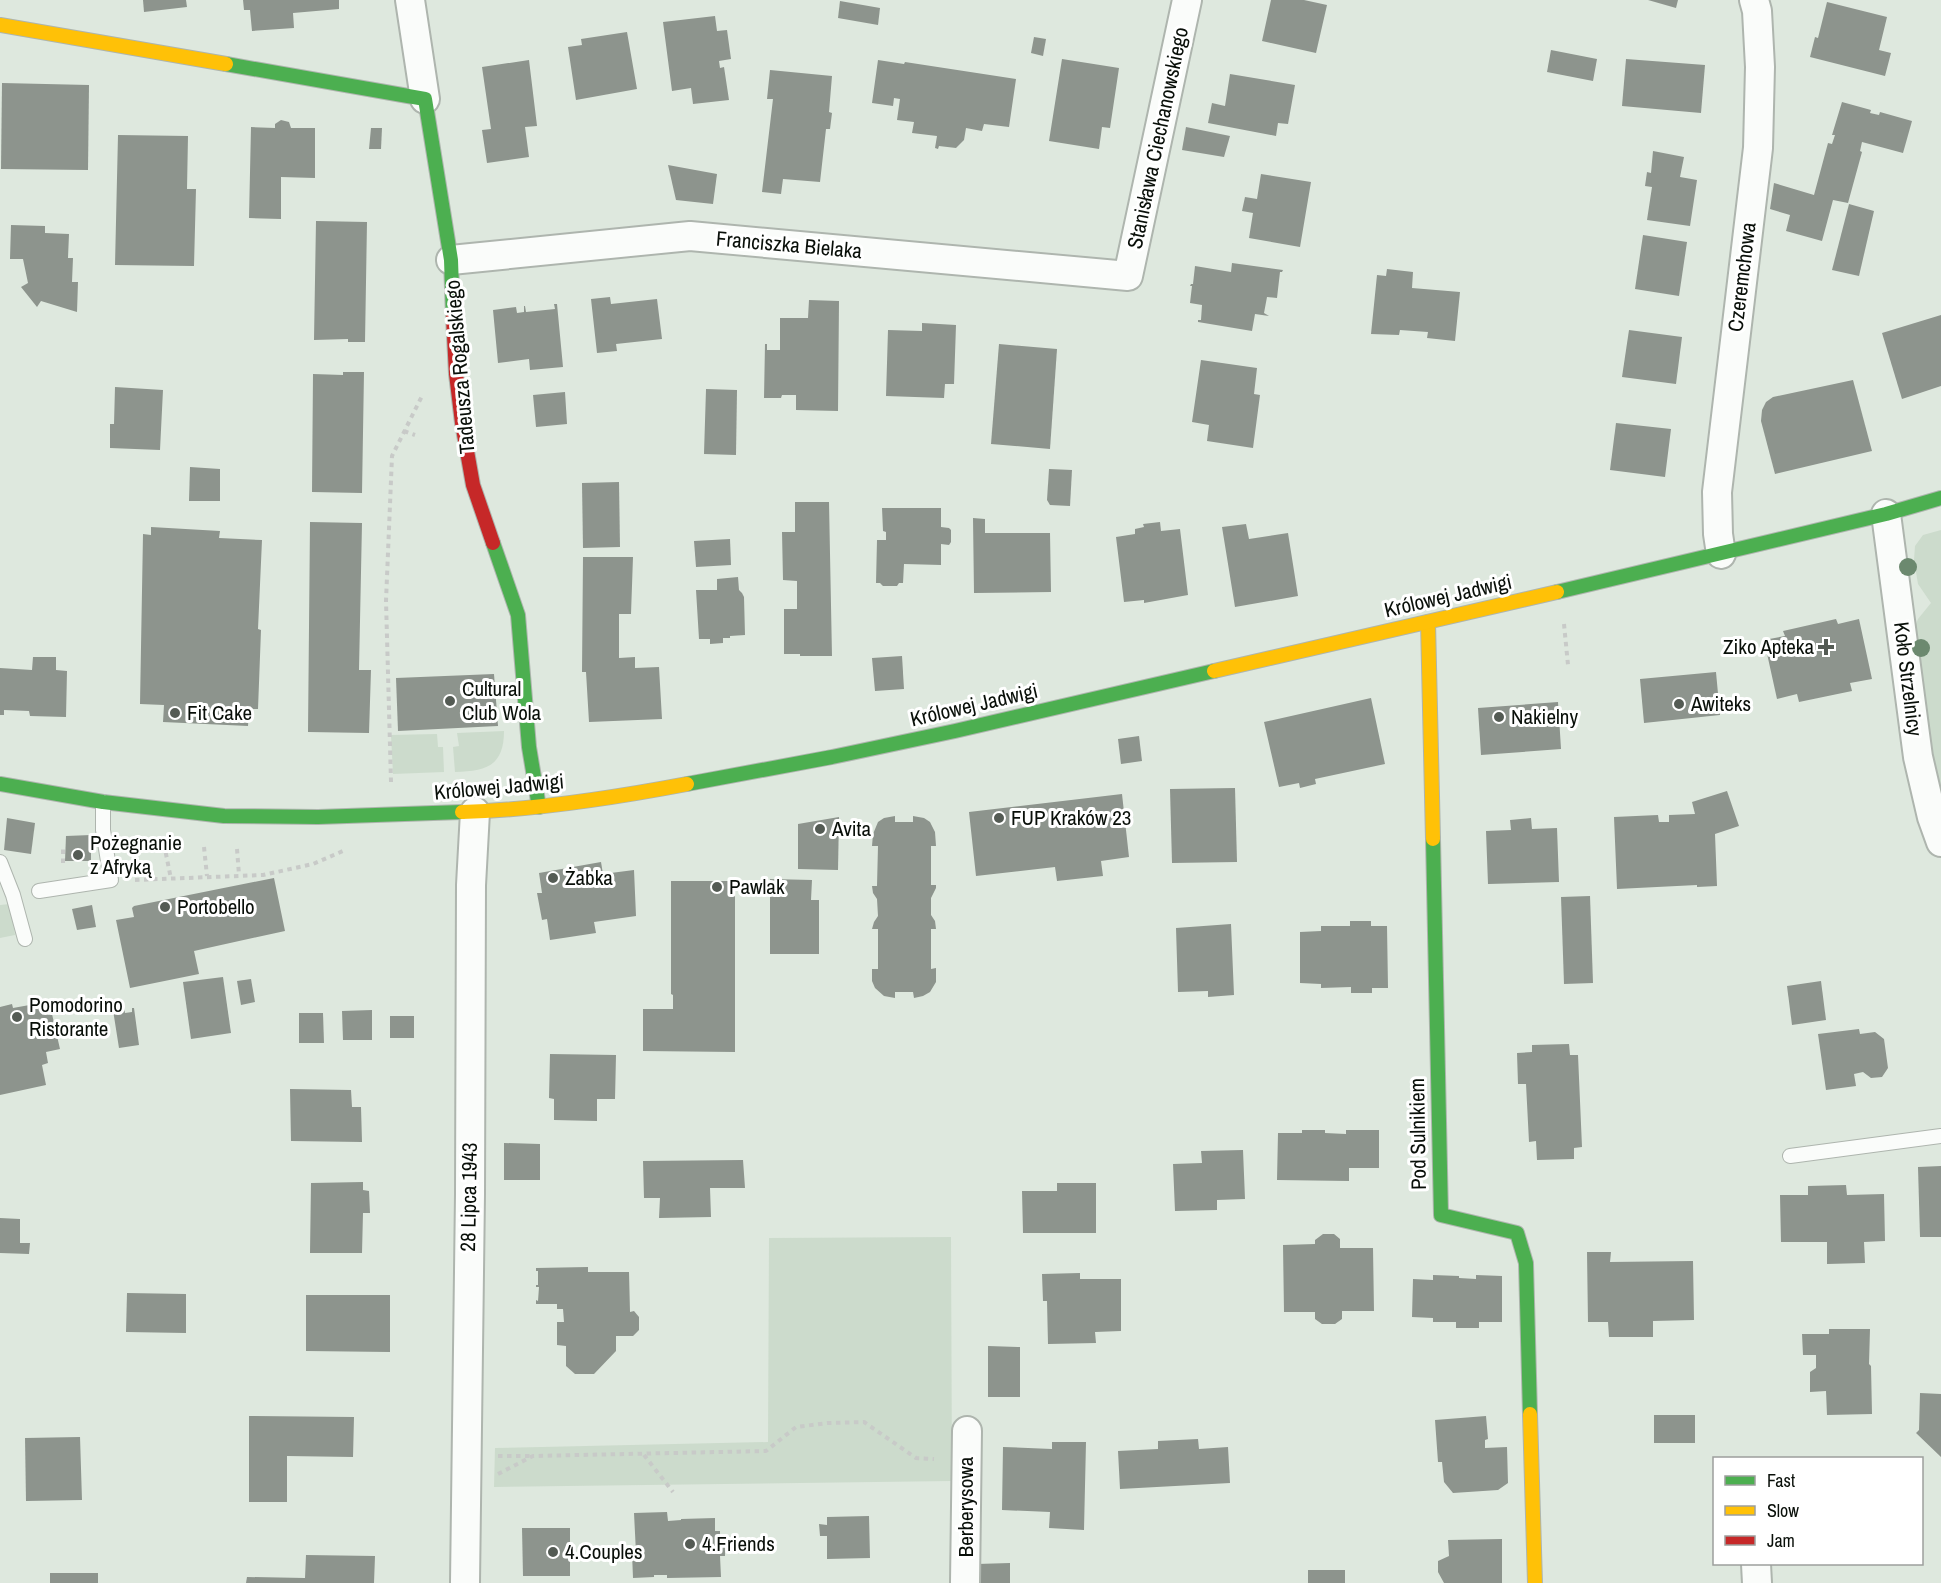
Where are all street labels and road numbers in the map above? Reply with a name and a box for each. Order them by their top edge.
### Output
street label: Stanisława Ciechanowskiego [1120,24,1195,251]
street label: Czeremchowa [1720,220,1763,333]
street label: Franciszka Bielaka [715,224,864,265]
street label: Tadeusza Rogalskiego [437,279,482,455]
street label: Królowej Jadwigi [1381,567,1515,624]
street label: Koło Strzelnicy [1887,620,1930,738]
street label: Królowej Jadwigi [907,676,1041,733]
street label: Królowej Jadwigi [433,766,565,807]
street label: Pod Sulnikiem [1402,1078,1433,1190]
street label: 28 Lipca 1943 [453,1142,484,1252]
street label: Berberysowa [951,1456,980,1557]

